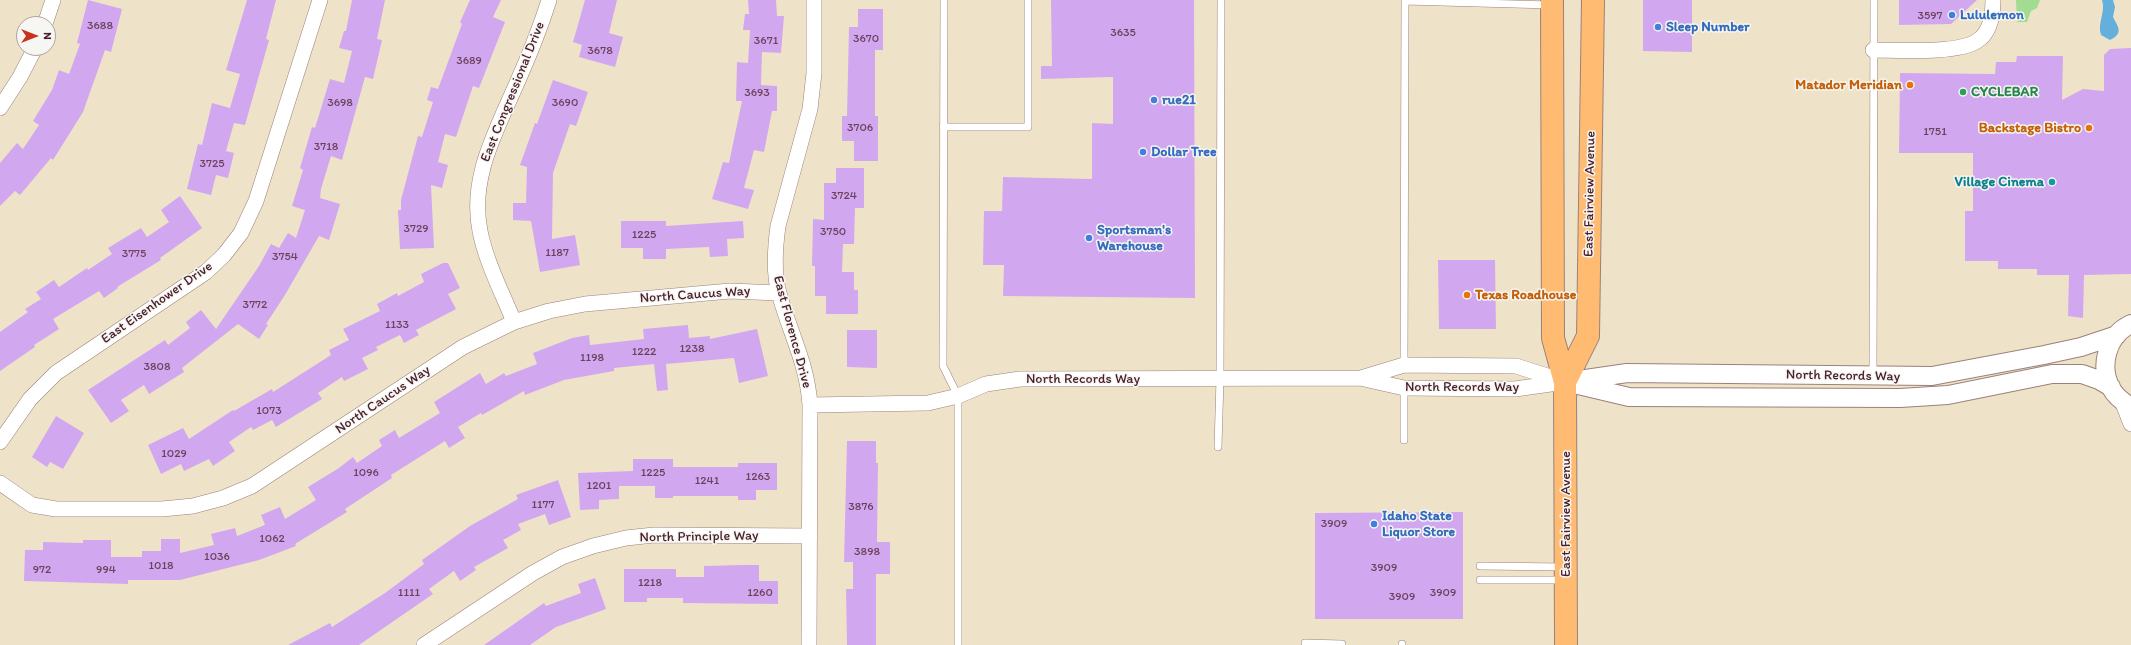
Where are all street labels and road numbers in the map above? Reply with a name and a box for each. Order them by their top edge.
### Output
street label: East Congressional Drive [477,19,549,165]
street label: East Fairview Avenue [1581,131,1599,257]
street label: East Eisenhower Drive [98,258,216,348]
street label: East Florence Drive [769,274,815,390]
street label: North Caucus Way [639,283,751,307]
street label: North Caucus Way [332,362,434,438]
street label: North Records Way [1786,367,1900,385]
street label: North Records Way [1026,371,1140,387]
street label: North Records Way [1405,379,1519,395]
street label: East Fairview Avenue [1558,451,1574,577]
street label: North Principle Way [639,528,759,546]

